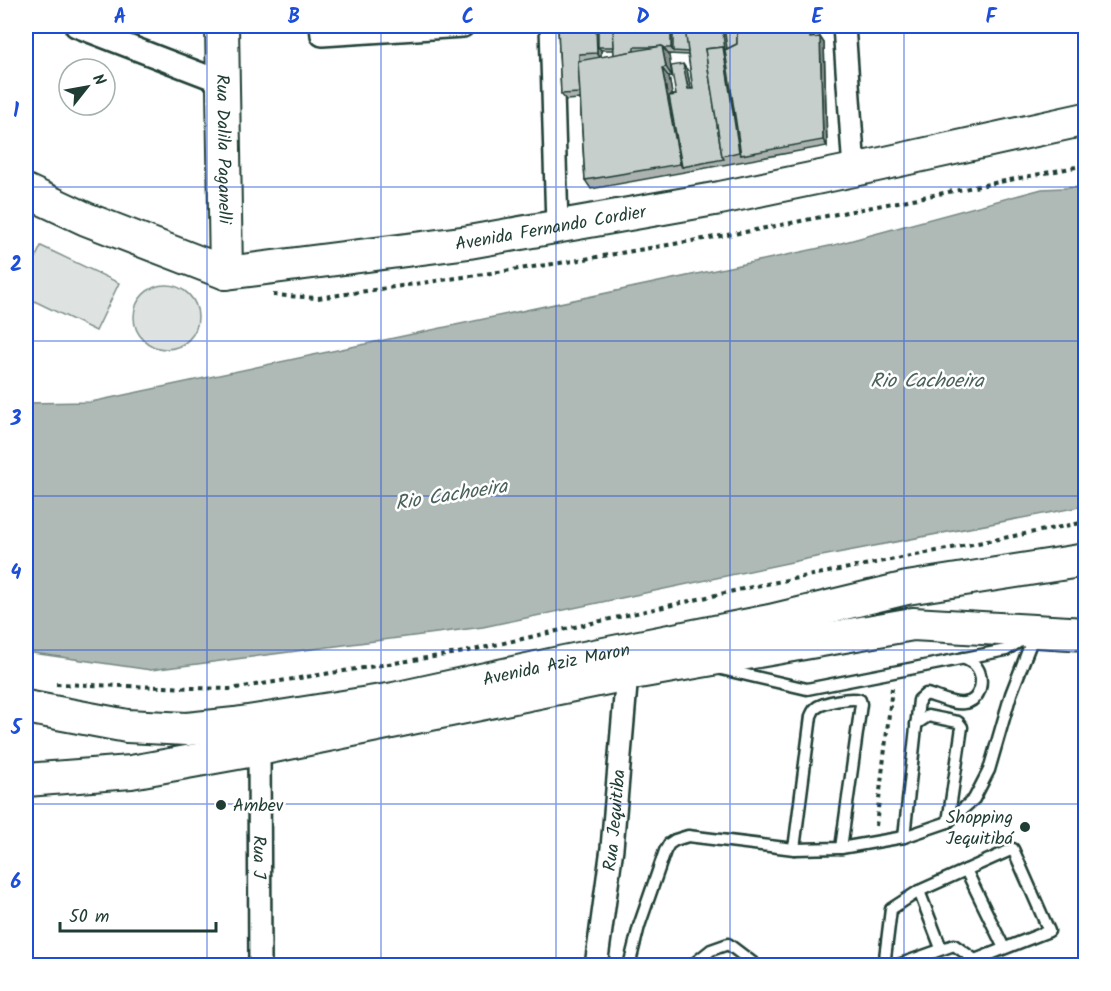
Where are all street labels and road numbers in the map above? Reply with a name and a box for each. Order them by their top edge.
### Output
street label: Rua Dalila Paganelli [207,74,238,225]
street label: Avenida Fernando Cordier [454,198,649,260]
street label: Avenida Aziz Maron [480,636,633,695]
street label: Rua Jequitiba [596,768,635,873]
street label: Rua J [243,835,273,879]

